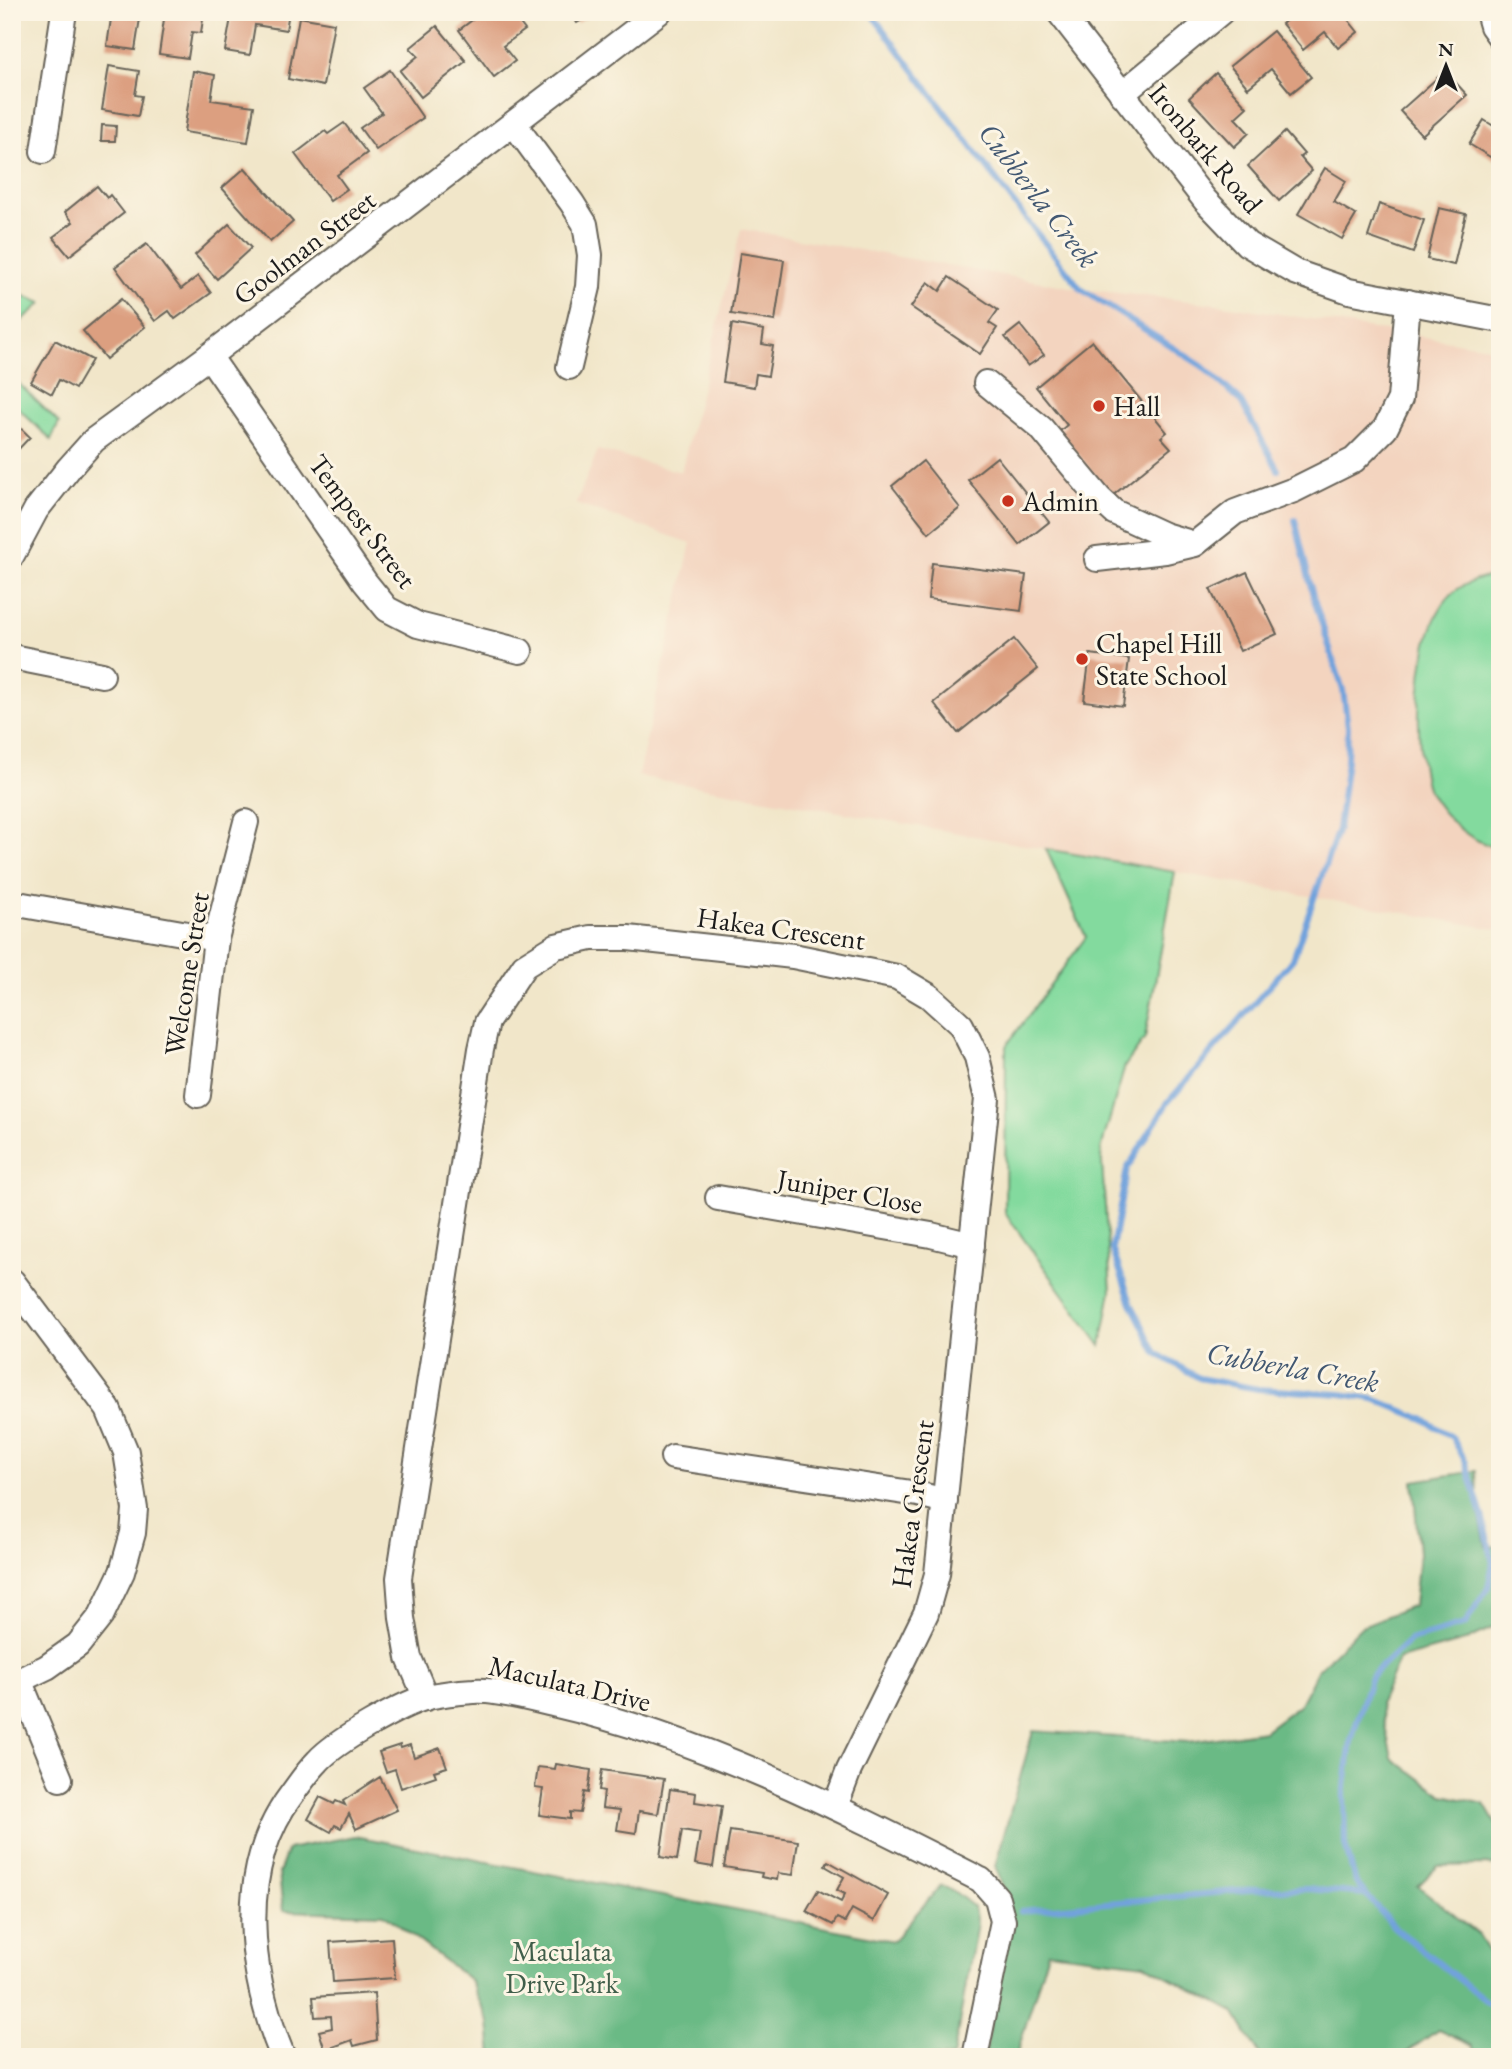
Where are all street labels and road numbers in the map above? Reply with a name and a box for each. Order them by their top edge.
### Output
street label: Ironbark Road [1141,75,1271,221]
street label: Goolman Street [226,182,383,312]
street label: Tempest Street [301,447,425,595]
street label: Welcome Street [155,889,217,1058]
street label: Hakea Crescent [695,898,867,958]
street label: Juniper Close [773,1160,925,1221]
street label: Hakea Crescent [882,1418,942,1590]
street label: Maculata Drive [485,1647,655,1719]

